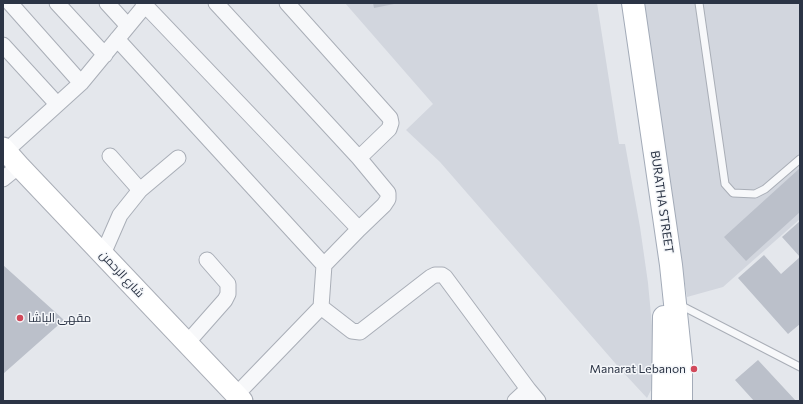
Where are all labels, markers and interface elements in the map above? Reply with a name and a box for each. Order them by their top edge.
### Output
street label: BURATHA STREET [648,150,676,254]
street label: شارع الرحمن [97,248,147,300]
place label: مقهى الباشا [28,311,91,325]
marker: مقهى الباشا [15,313,25,323]
place label: Manarat Lebanon [590,362,686,376]
marker: Manarat Lebanon [689,364,699,374]

